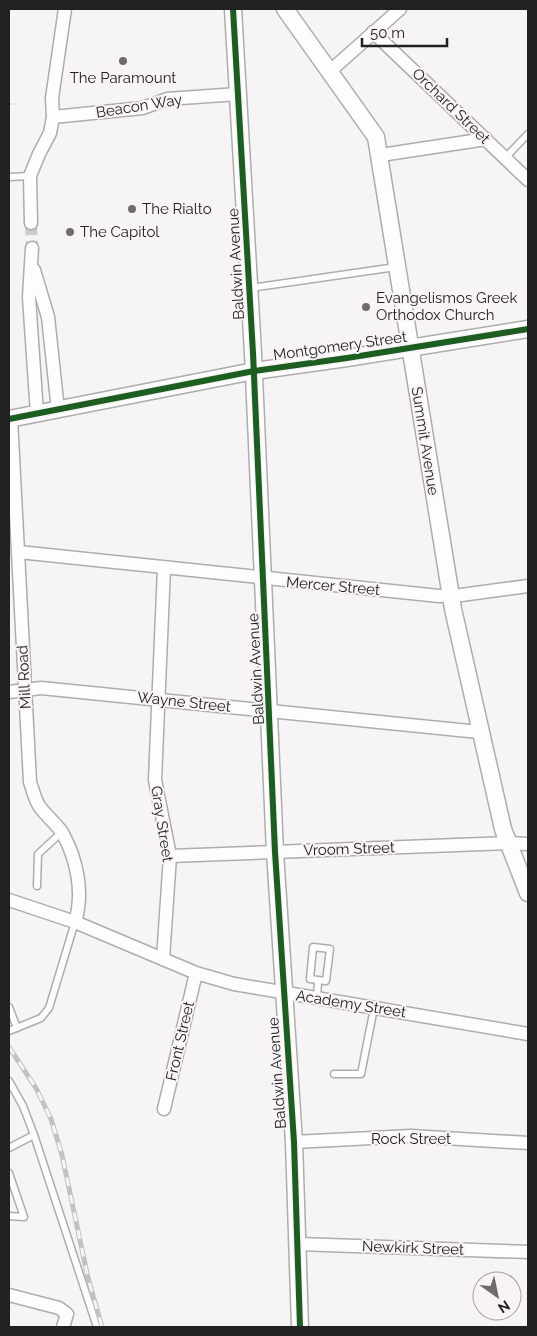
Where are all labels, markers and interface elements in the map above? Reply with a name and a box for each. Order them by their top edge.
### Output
scale bar [362,15,447,47]
text: 50 m [370,24,405,42]
marker: The Paramount [117,55,129,67]
street label: Orchard Street [408,64,494,148]
place label: The Paramount [70,69,176,87]
street label: Beacon Way [95,90,183,122]
place label: The Rialto [142,200,212,218]
marker: The Rialto [126,203,138,215]
street label: Baldwin Avenue [224,208,248,320]
place label: The Capitol [80,223,160,241]
marker: The Capitol [64,226,76,238]
place label: Evangelismos Greek Orthodox Church [376,289,517,324]
marker: Evangelismos Greek Orthodox Church [360,301,372,313]
street label: Montgomery Street [272,328,408,364]
street label: Summit Avenue [408,385,443,497]
street label: Mercer Street [285,573,381,599]
street label: Baldwin Avenue [244,613,268,725]
street label: Mill Road [13,645,35,709]
street label: Wayne Street [136,688,232,716]
street label: Gray Street [147,785,177,863]
street label: Vroom Street [303,838,395,860]
street label: Academy Street [295,986,407,1022]
street label: Front Street [162,999,198,1083]
street label: Baldwin Avenue [264,1016,290,1129]
street label: Rock Street [371,1130,451,1148]
street label: Newkirk Street [362,1237,464,1259]
north arrow [472,1271,522,1321]
text: N [495,1297,513,1317]

